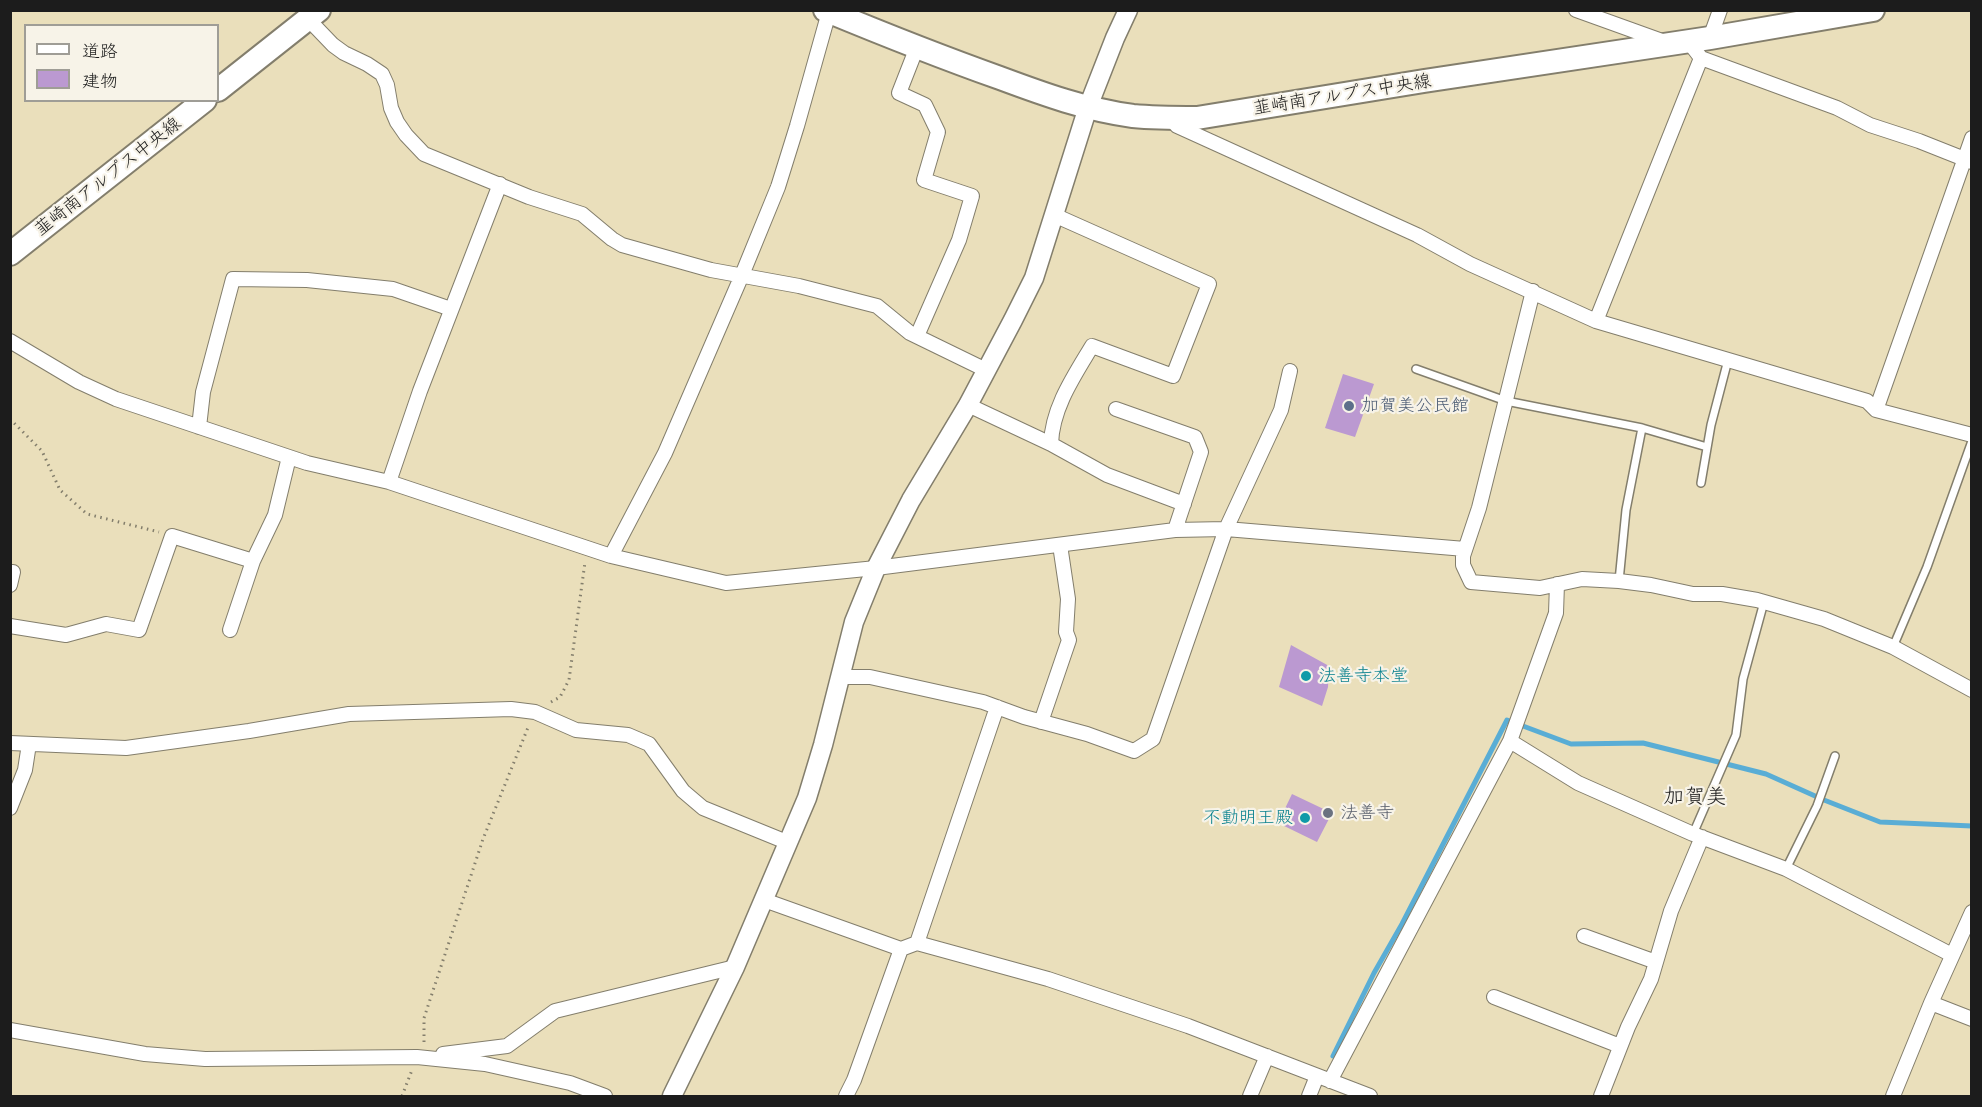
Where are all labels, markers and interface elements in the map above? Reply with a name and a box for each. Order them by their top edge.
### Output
legend [24,24,219,102]
text: 道路 [82,36,118,63]
text: 建物 [82,66,118,93]
street label: 韮崎南アルプス中央線 [1251,70,1433,120]
street label: 韮崎南アルプス中央線 [30,113,186,241]
place label: 加賀美公民館 [1361,395,1469,417]
marker: 加賀美公民館 [1342,399,1356,413]
place label: 法善寺本堂 [1318,665,1408,687]
marker: 法善寺本堂 [1299,669,1313,683]
district label: 加賀美 [1664,784,1726,810]
place label: 法善寺 [1340,802,1394,824]
marker: 法善寺 [1321,806,1335,820]
place label: 不動明王殿 [1203,807,1293,829]
marker: 不動明王殿 [1298,811,1312,825]

